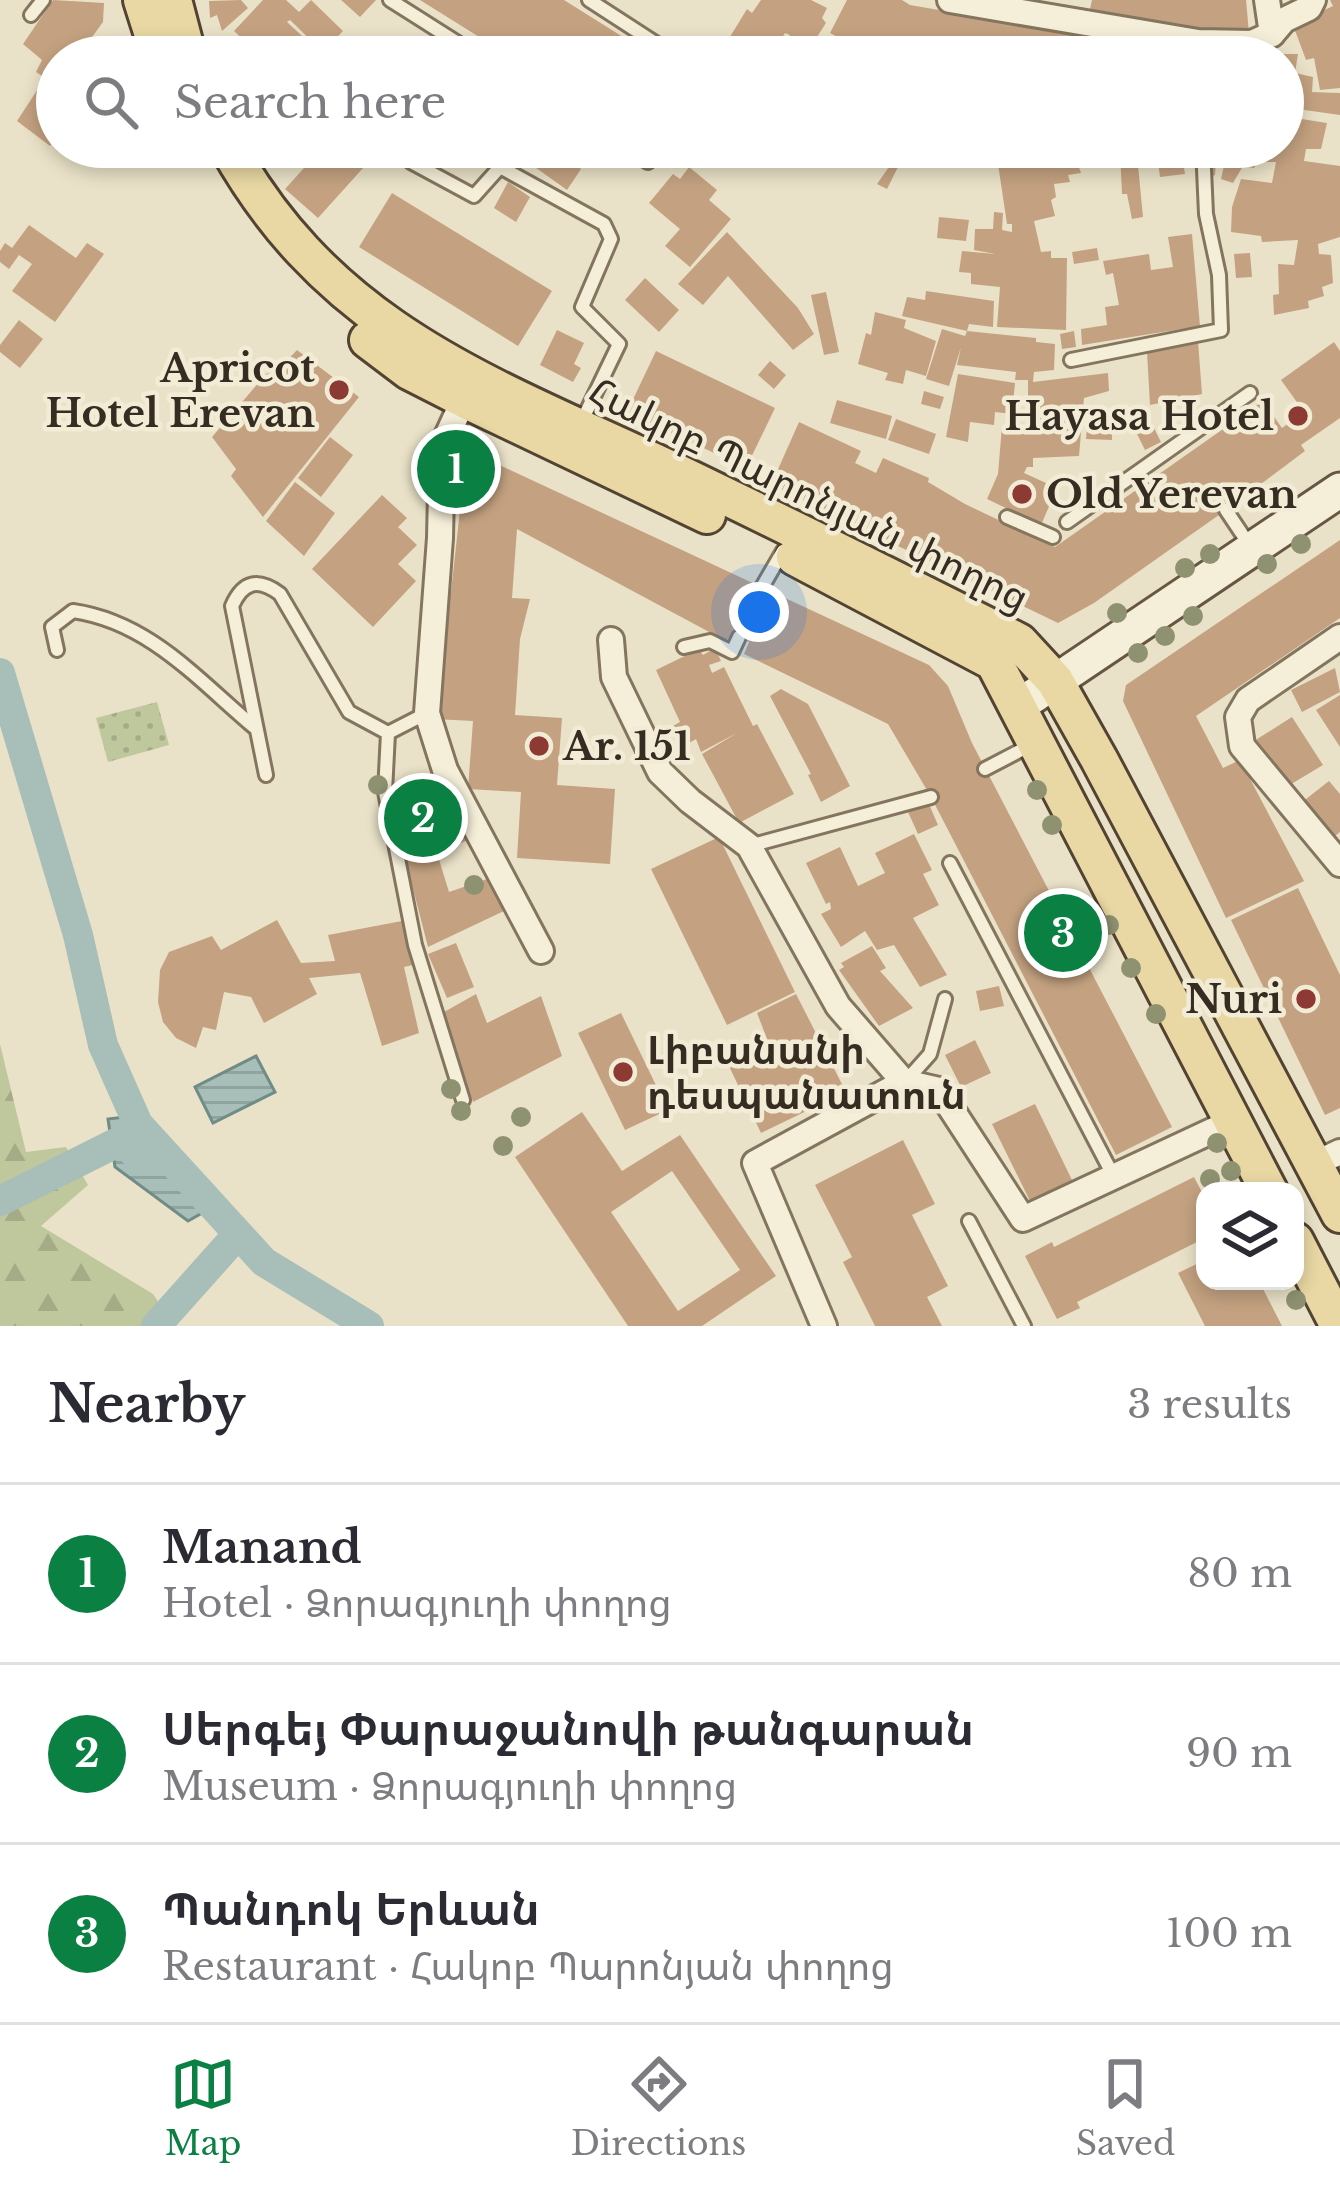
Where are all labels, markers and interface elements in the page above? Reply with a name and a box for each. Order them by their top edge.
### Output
search box [36,36,1304,168]
icon: search [78,69,144,135]
text: Search here [174,74,446,130]
place label: Apricot Hotel Erevan [46,344,315,438]
street label: Հակոբ Պարոնյան փողոց [581,366,1037,622]
marker: Apricot Hotel Erevan [326,377,352,403]
place label: Hayasa Hotel [1004,392,1274,441]
marker: Hayasa Hotel [1285,403,1311,429]
pin: 1 [417,424,495,514]
place label: Old Yerevan [1046,470,1297,519]
marker: Old Yerevan [1009,481,1035,507]
your location [729,582,789,642]
place label: Ar. 151 [562,722,691,771]
marker: Ar. 151 [526,733,552,759]
pin: 2 [384,773,462,863]
pin: 3 [1024,888,1102,978]
place label: Nuri [1185,975,1282,1024]
marker: Nuri [1293,986,1319,1012]
place label: Լիբանանի դեսպանատուն [647,1026,966,1120]
marker: Լիբանանի դեսպանատուն [610,1059,636,1085]
map controls [1196,1182,1304,1290]
button: layers [1196,1182,1304,1290]
text: Nearby [48,1373,245,1436]
text: 3 results [1127,1380,1292,1429]
text: Manand [162,1519,362,1575]
text: 1 [78,1549,96,1598]
text: 80 m [1187,1549,1292,1598]
text: Hotel · Ձորագյուղի փողոց [162,1579,672,1628]
text: Սերգեյ Փարաջանովի թանգարան [162,1701,974,1757]
text: 2 [74,1729,100,1778]
text: 90 m [1186,1729,1292,1778]
text: Museum · Ձորագյուղի փողոց [162,1762,737,1811]
text: Պանդոկ Երևան [162,1881,540,1937]
text: 3 [75,1909,99,1958]
text: 100 m [1166,1909,1292,1958]
text: Restaurant · Հակոբ Պարոնյան փողոց [162,1942,894,1991]
tab: Map [165,2051,241,2164]
tab: Directions [571,2051,746,2164]
tab: Saved [1076,2051,1175,2164]

